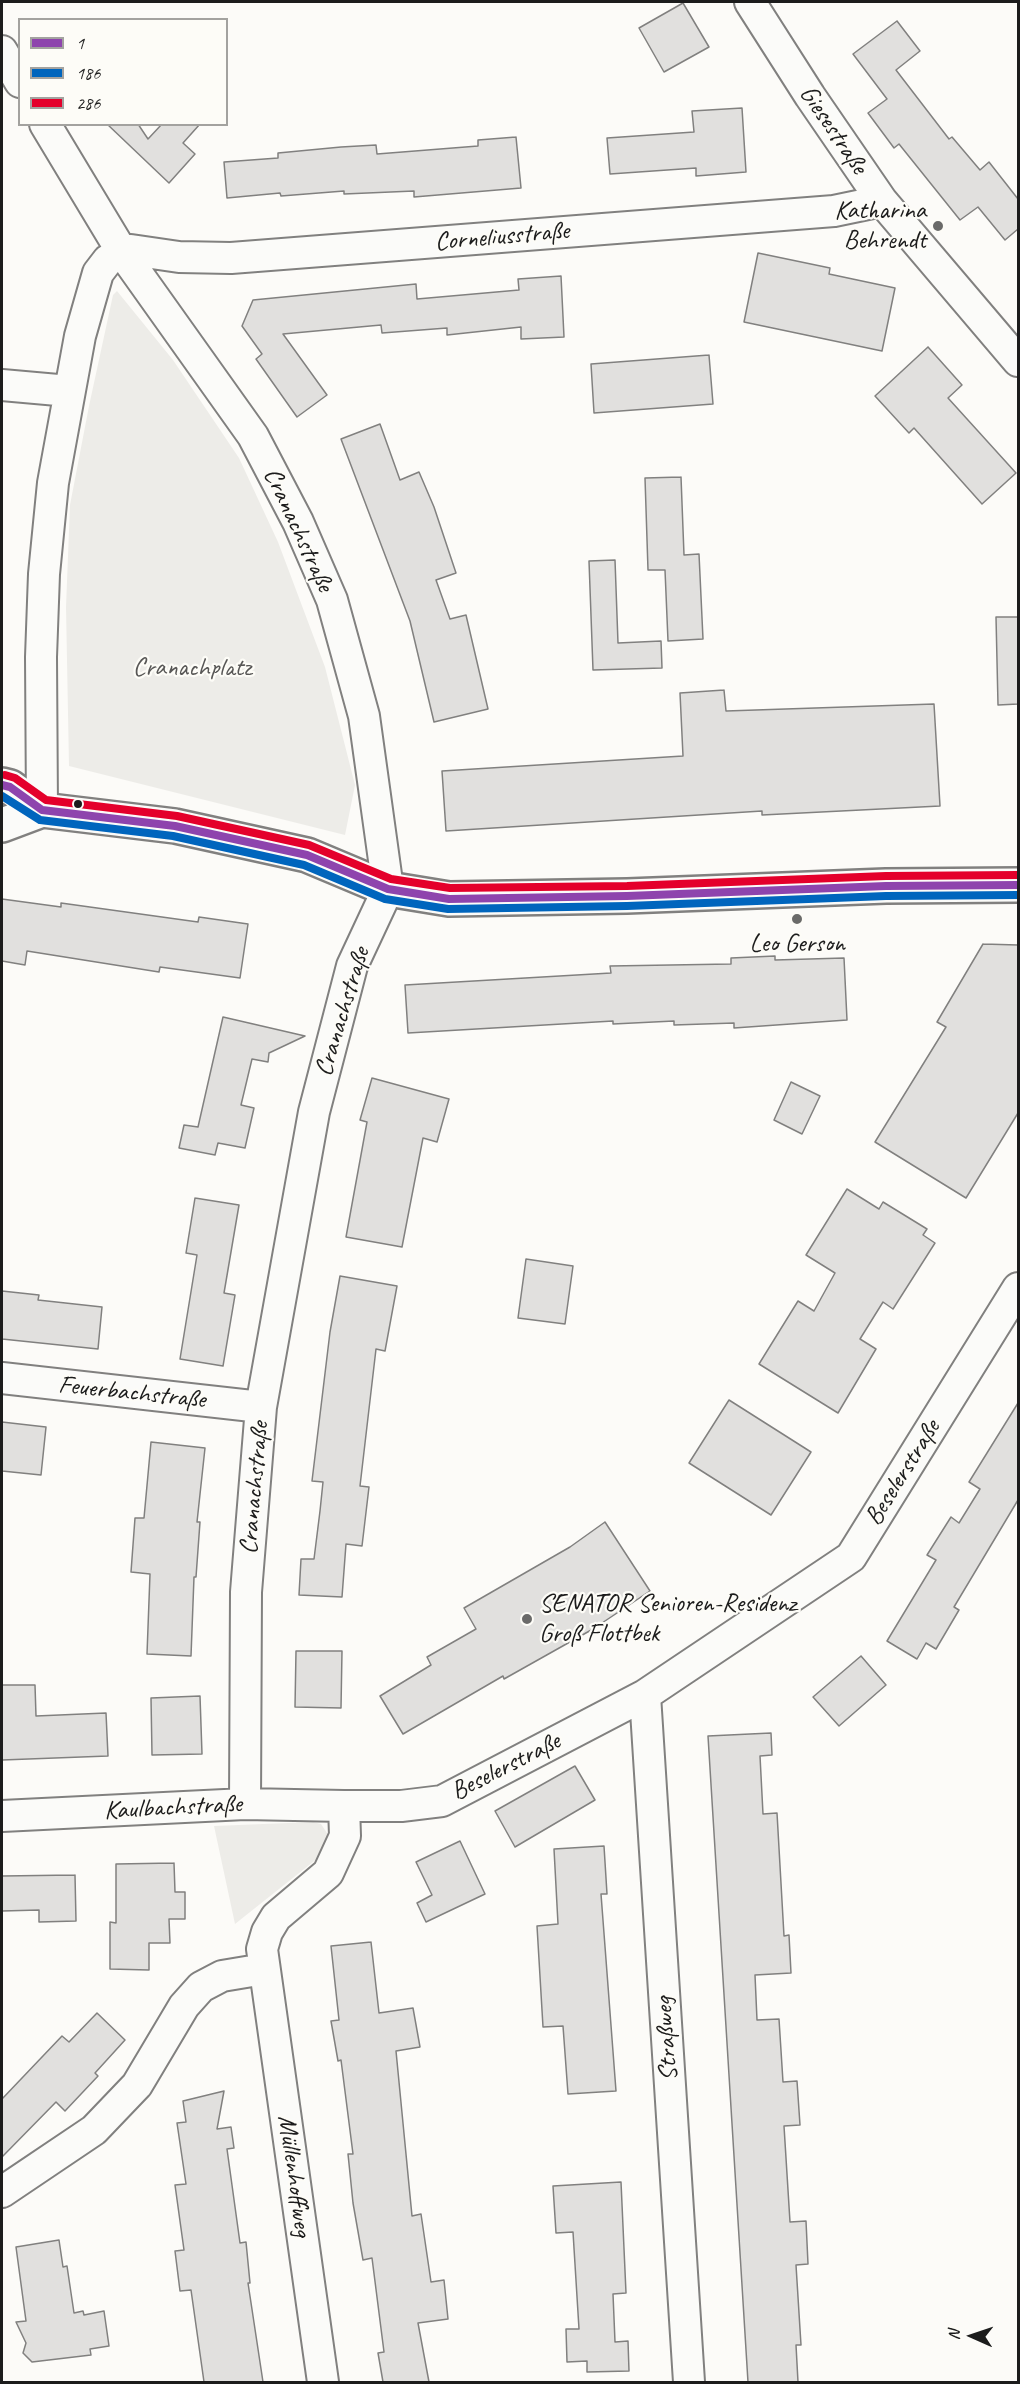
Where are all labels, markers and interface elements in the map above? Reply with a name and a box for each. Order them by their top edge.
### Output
legend [18,18,228,126]
text: 1 [76,32,84,54]
text: 186 [76,62,100,84]
street label: Giesestraße [792,80,874,180]
text: 286 [76,92,100,114]
place label: Katharina Behrendt [835,195,926,256]
street label: Corneliusstraße [434,216,570,258]
marker: Katharina Behrendt [931,219,945,233]
street label: Cranachstraße [256,463,340,597]
park label: Cranachplatz [133,652,251,684]
unlabelled marker [72,798,84,810]
marker: Leo Gerson [790,912,804,926]
place label: Leo Gerson [749,928,845,960]
street label: Cranachstraße [309,944,377,1080]
street label: Feuerbachstraße [57,1370,207,1416]
street label: Beselerstraße [858,1414,948,1532]
street label: Cranachstraße [234,1420,276,1556]
place label: SENATOR Senioren-Residenz Groß Flottbek [539,1588,796,1649]
marker: SENATOR Senioren-Residenz Groß Flottbek [520,1612,534,1626]
street label: Beselerstraße [446,1726,566,1808]
street label: Kaulbachstraße [103,1789,243,1827]
street label: Straßweg [649,1996,685,2082]
street label: Müllenhoffweg [270,2113,318,2239]
north arrow [942,2306,1002,2366]
text: N [944,2330,964,2341]

